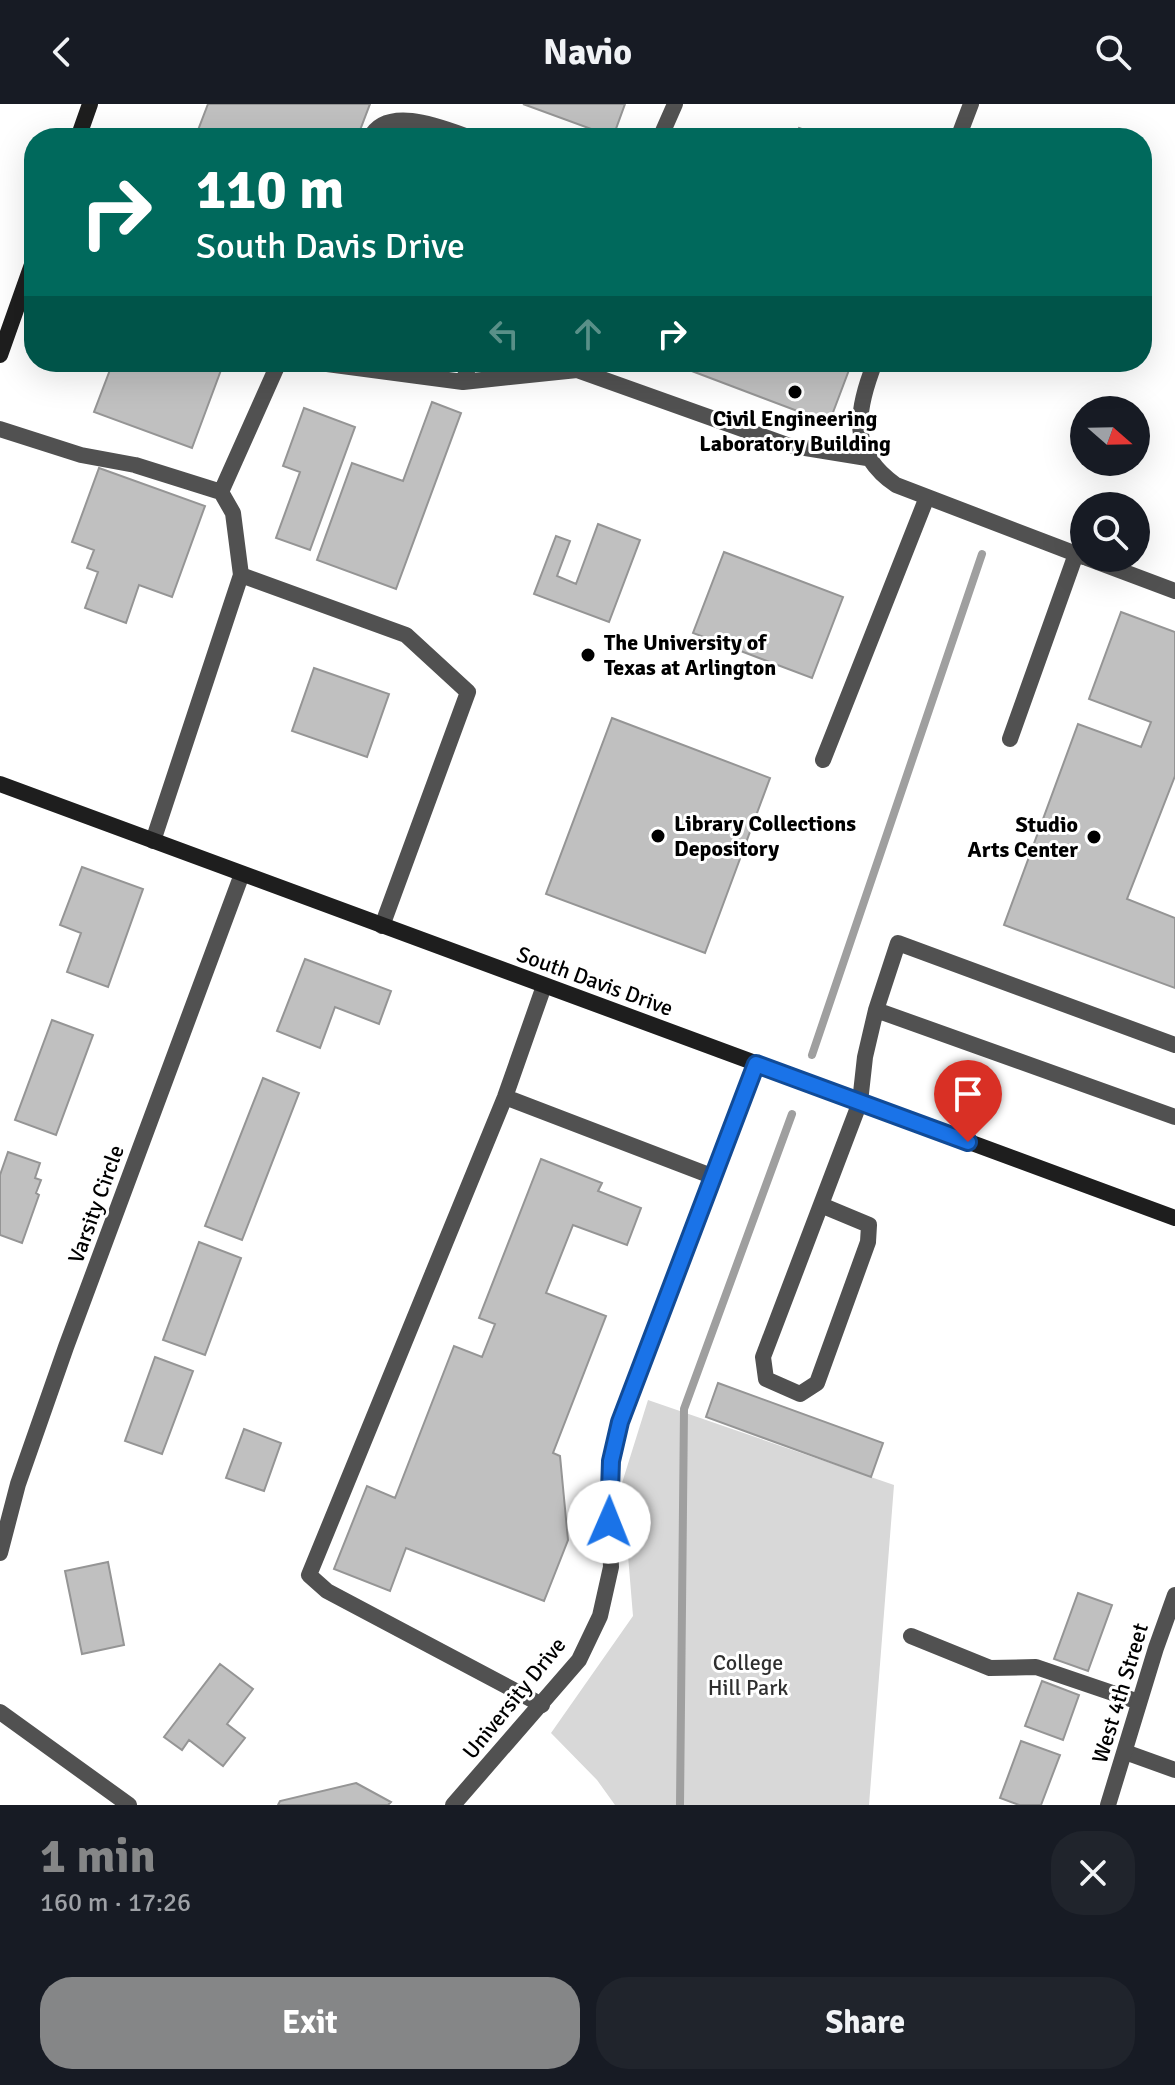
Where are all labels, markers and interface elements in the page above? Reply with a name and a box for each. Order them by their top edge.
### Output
icon: back [40,30,84,74]
text: Navio [543,30,632,75]
icon: search [1091,30,1135,74]
text: 110 m [196,155,344,224]
icon: right [64,160,168,264]
text: South Davis Drive [196,224,465,269]
icon: left [482,312,526,356]
icon: ahead [566,312,610,356]
icon: right [650,312,694,356]
marker: Civil Engineering Laboratory Building [786,383,804,401]
north arrow [1070,396,1150,476]
map controls [1070,396,1150,572]
place label: Civil Engineering Laboratory Building [699,405,891,457]
button: search [1070,492,1150,572]
place label: The University of Texas at Arlington [604,629,776,681]
marker: The University of Texas at Arlington [579,646,597,664]
place label: Library Collections Depository [674,810,856,862]
place label: Studio Arts Center [968,811,1078,863]
marker: Library Collections Depository [649,827,667,845]
marker: Studio Arts Center [1085,828,1103,846]
street label: South Davis Drive [513,940,677,1022]
pin [934,1060,1002,1142]
icon: arrive [946,1072,990,1116]
street label: Varsity Circle [62,1141,130,1267]
position arrow [567,1480,651,1564]
street label: West 4th Street [1086,1620,1154,1766]
street label: University Drive [457,1632,571,1764]
park label: College Hill Park [708,1649,788,1701]
text: 1 min [40,1827,156,1886]
button: close [1051,1831,1135,1915]
text: 160 m · 17:26 [40,1887,191,1919]
button: Exit [40,1977,580,2069]
button: Share [596,1977,1135,2069]

